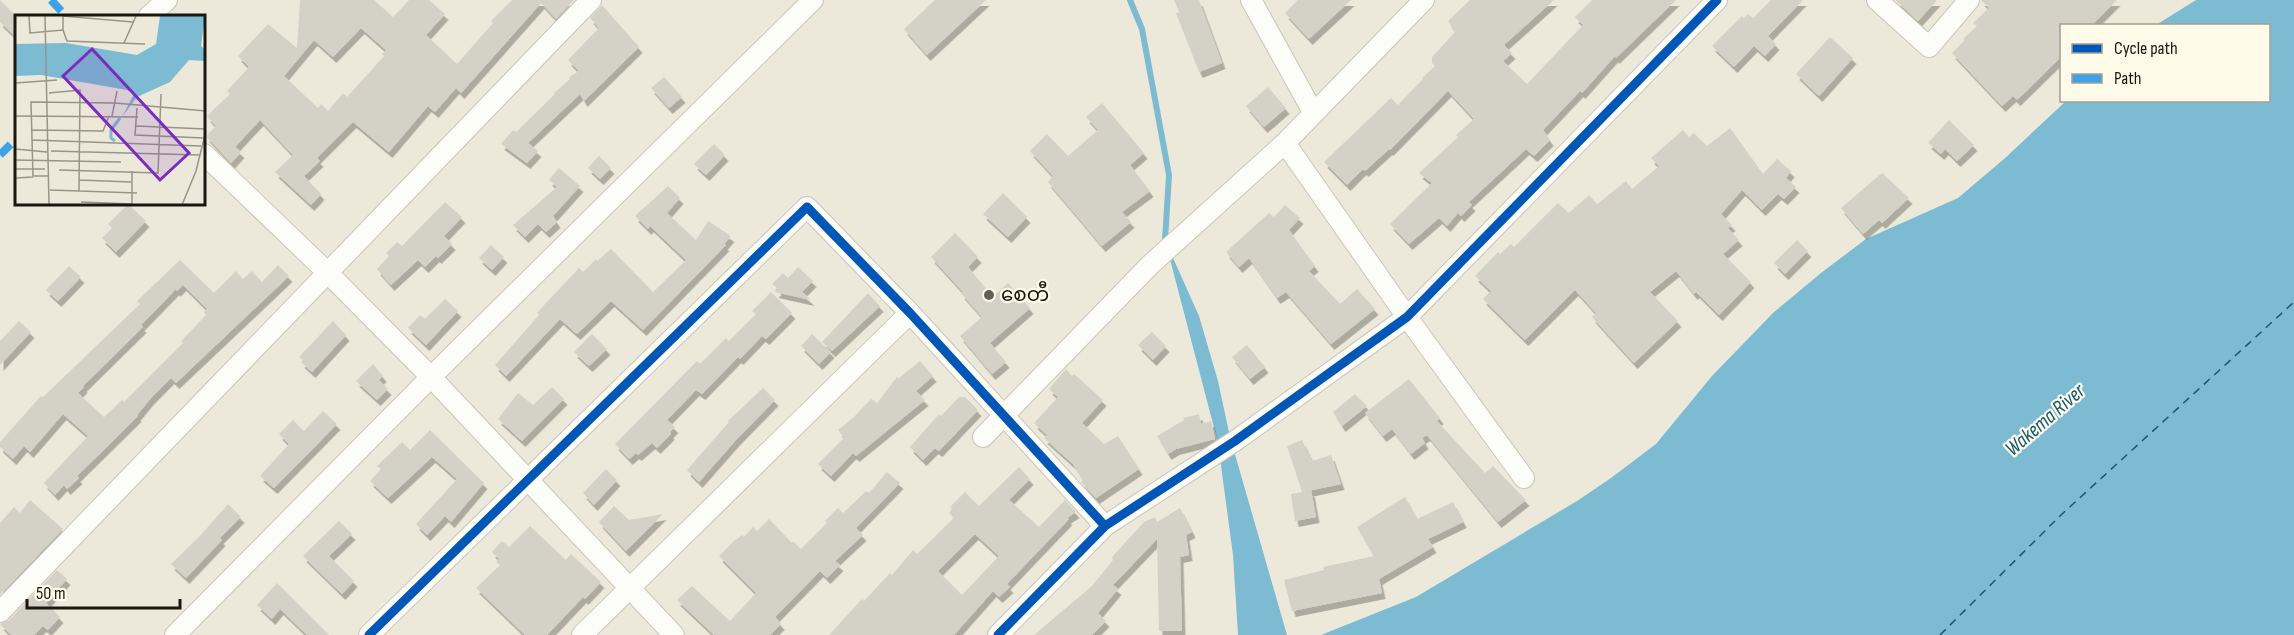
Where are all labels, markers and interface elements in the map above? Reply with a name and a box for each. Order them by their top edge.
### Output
inset map [15,15,206,206]
legend [2060,24,2270,102]
text: Cycle path [2114,38,2178,59]
text: Path [2114,68,2142,89]
place label: စေတီ [1001,280,1049,307]
marker: စေတီ [982,288,996,302]
water label: Wakema River [2000,378,2091,461]
scale bar [27,572,180,610]
text: 50 m [36,583,66,604]

